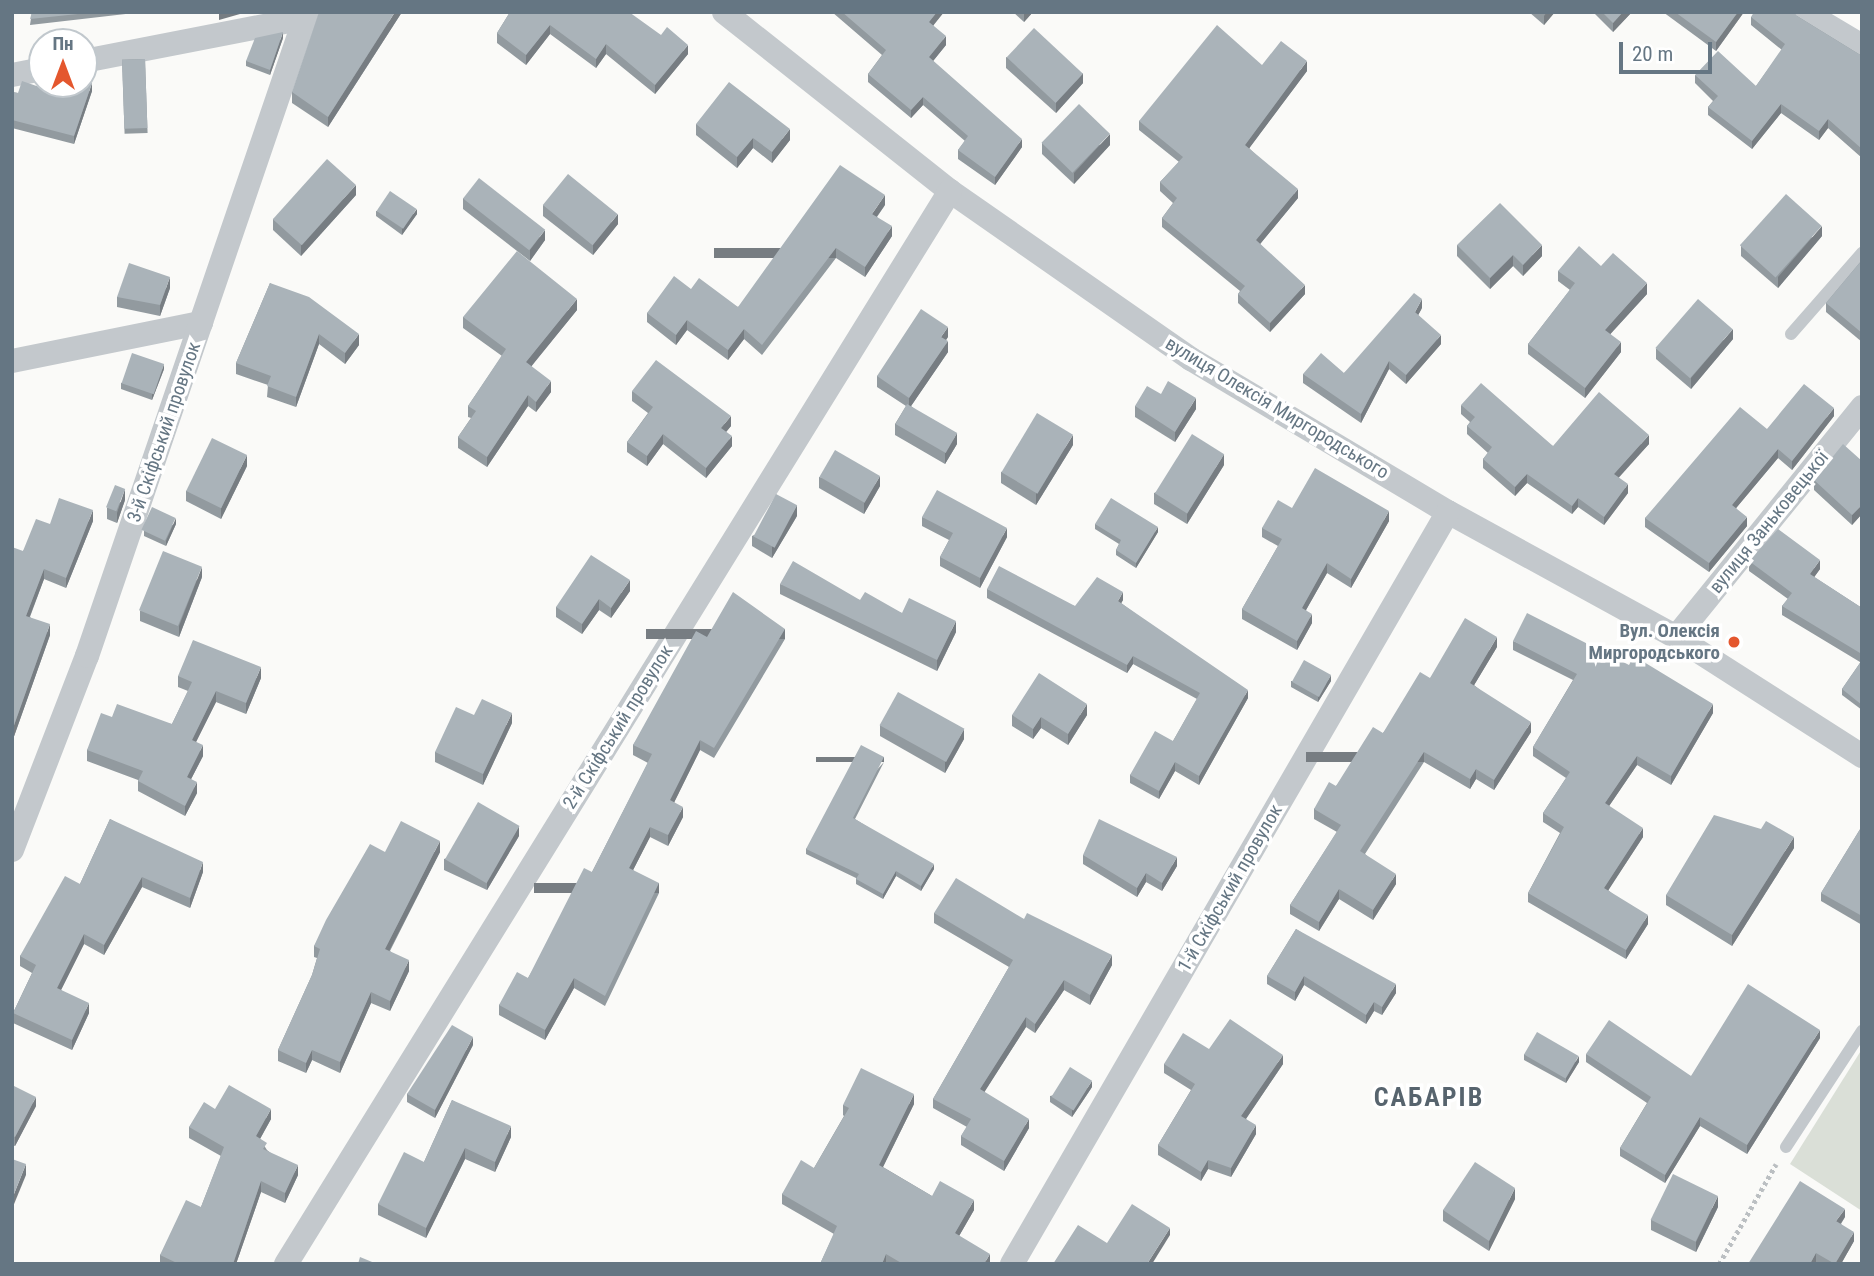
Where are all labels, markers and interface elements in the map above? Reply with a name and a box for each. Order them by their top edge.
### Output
north arrow [28,28,98,98]
scale bar [1622,28,1715,72]
text: Пн [52,32,74,55]
text: 20 m [1632,42,1673,66]
street label: вулиця Олексія Миргородського [1161,332,1393,484]
street label: 3-й Скіфський провулок [122,339,206,525]
street label: вулиця Заньковецької [1705,446,1833,598]
place label: Вул. Олексія Миргородського [1589,620,1720,664]
marker: Вул. Олексія Миргородського [1726,634,1742,650]
street label: 2-й Скіфський провулок [558,641,678,813]
street label: 1-й Скіфський провулок [1173,800,1287,976]
district label: САБАРІВ [1375,1082,1483,1114]

